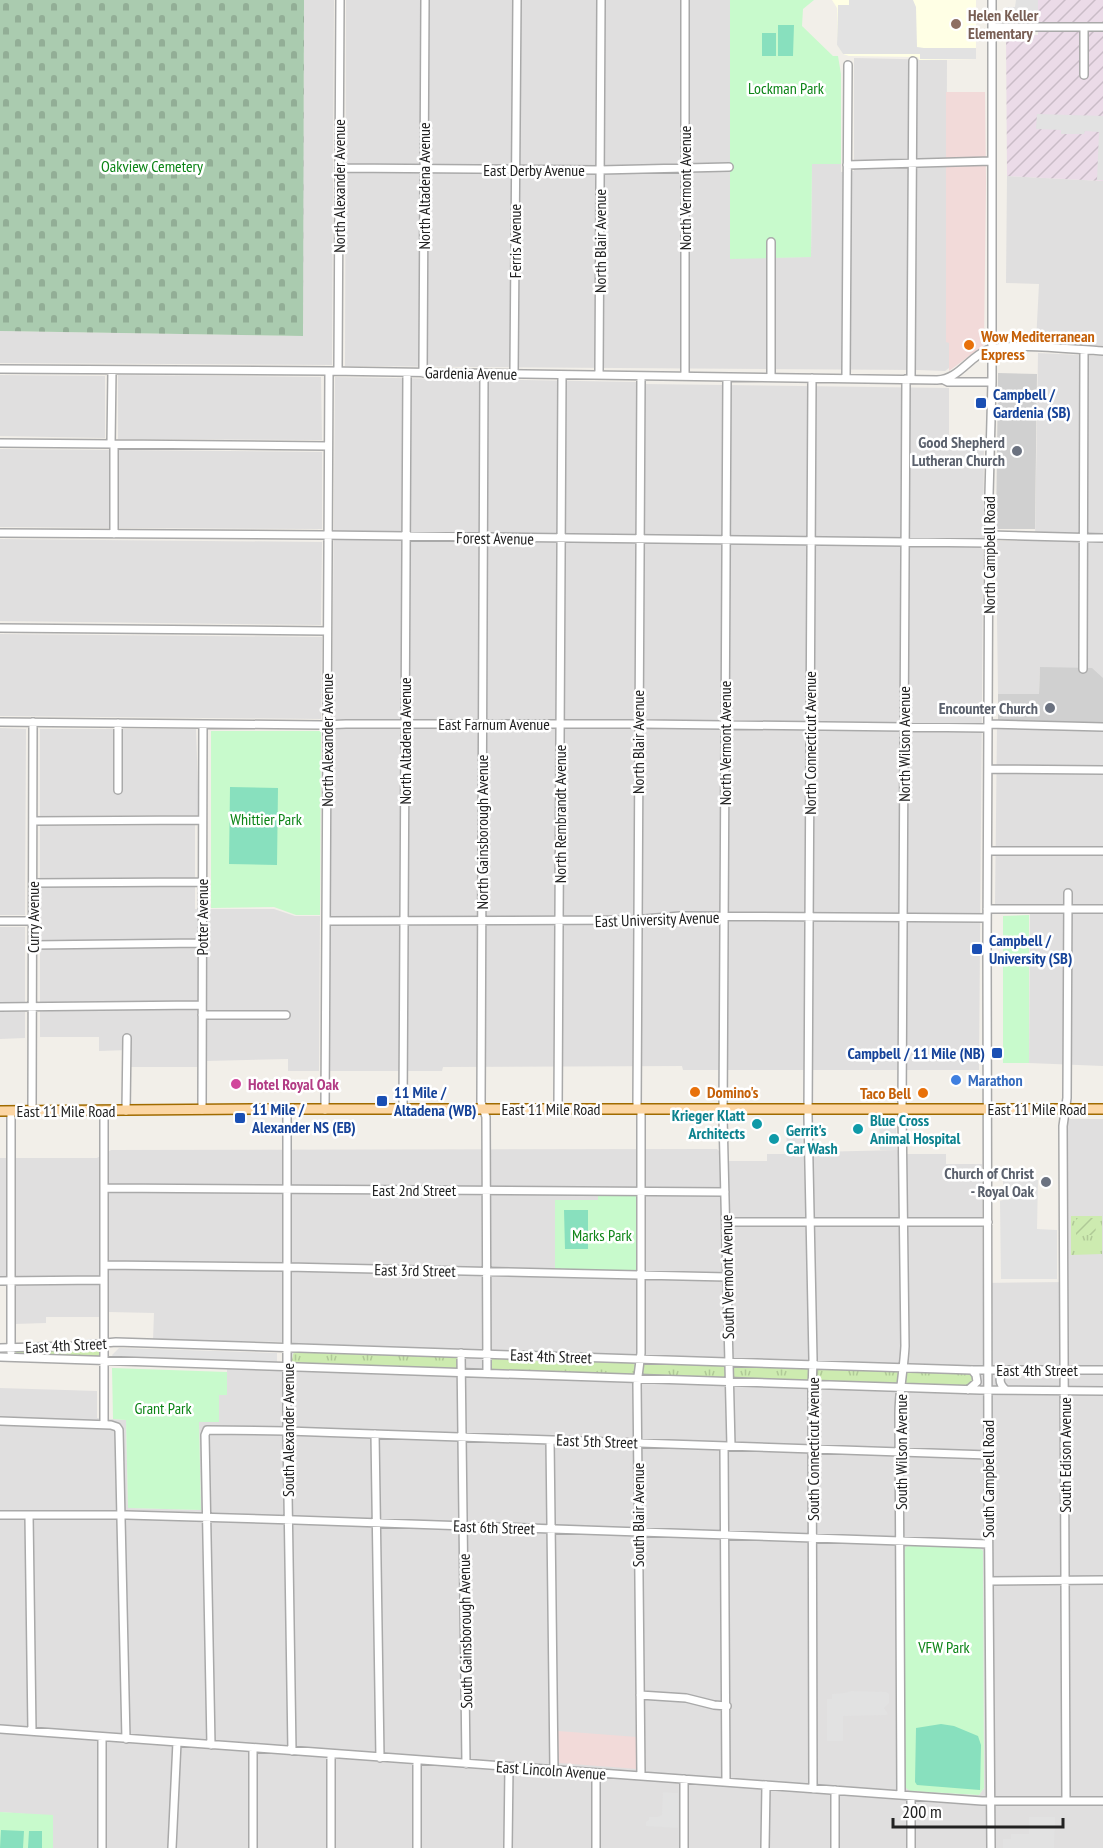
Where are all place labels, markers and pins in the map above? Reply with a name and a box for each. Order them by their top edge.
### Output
place label: Helen Keller Elementary [968,5,1039,43]
marker: Helen Keller Elementary [949,17,963,31]
place label: Wow Mediterranean Express [980,326,1095,364]
marker: Wow Mediterranean Express [962,338,976,352]
place label: Campbell / Gardenia (SB) [993,384,1071,422]
marker: Campbell / Gardenia (SB) [974,396,988,410]
place label: Good Shepherd Lutheran Church [912,432,1005,470]
marker: Good Shepherd Lutheran Church [1010,444,1024,458]
place label: Encounter Church [939,698,1038,718]
marker: Encounter Church [1043,701,1057,715]
place label: Campbell / University (SB) [989,930,1072,968]
marker: Campbell / University (SB) [970,942,984,956]
place label: Campbell / 11 Mile (NB) [847,1043,985,1063]
marker: Campbell / 11 Mile (NB) [990,1046,1004,1060]
place label: Marathon [968,1070,1023,1090]
marker: Marathon [949,1073,963,1087]
place label: Hotel Royal Oak [248,1074,339,1094]
marker: Hotel Royal Oak [229,1077,243,1091]
place label: 11 Mile / Altadena (WB) [393,1082,476,1120]
place label: Domino's [707,1082,759,1102]
place label: Taco Bell [860,1083,911,1103]
marker: Domino's [688,1085,702,1099]
marker: Taco Bell [916,1086,930,1100]
marker: 11 Mile / Altadena (WB) [375,1094,389,1108]
place label: 11 Mile / Alexander NS (EB) [251,1099,356,1137]
place label: Krieger Klatt Architects [672,1105,745,1143]
place label: Blue Cross Animal Hospital [869,1110,960,1148]
marker: 11 Mile / Alexander NS (EB) [233,1111,247,1125]
marker: Krieger Klatt Architects [750,1117,764,1131]
place label: Gerrit's Car Wash [786,1120,838,1158]
marker: Blue Cross Animal Hospital [851,1122,865,1136]
marker: Gerrit's Car Wash [767,1132,781,1146]
place label: Church of Christ - Royal Oak [944,1163,1034,1201]
marker: Church of Christ - Royal Oak [1039,1175,1053,1189]

